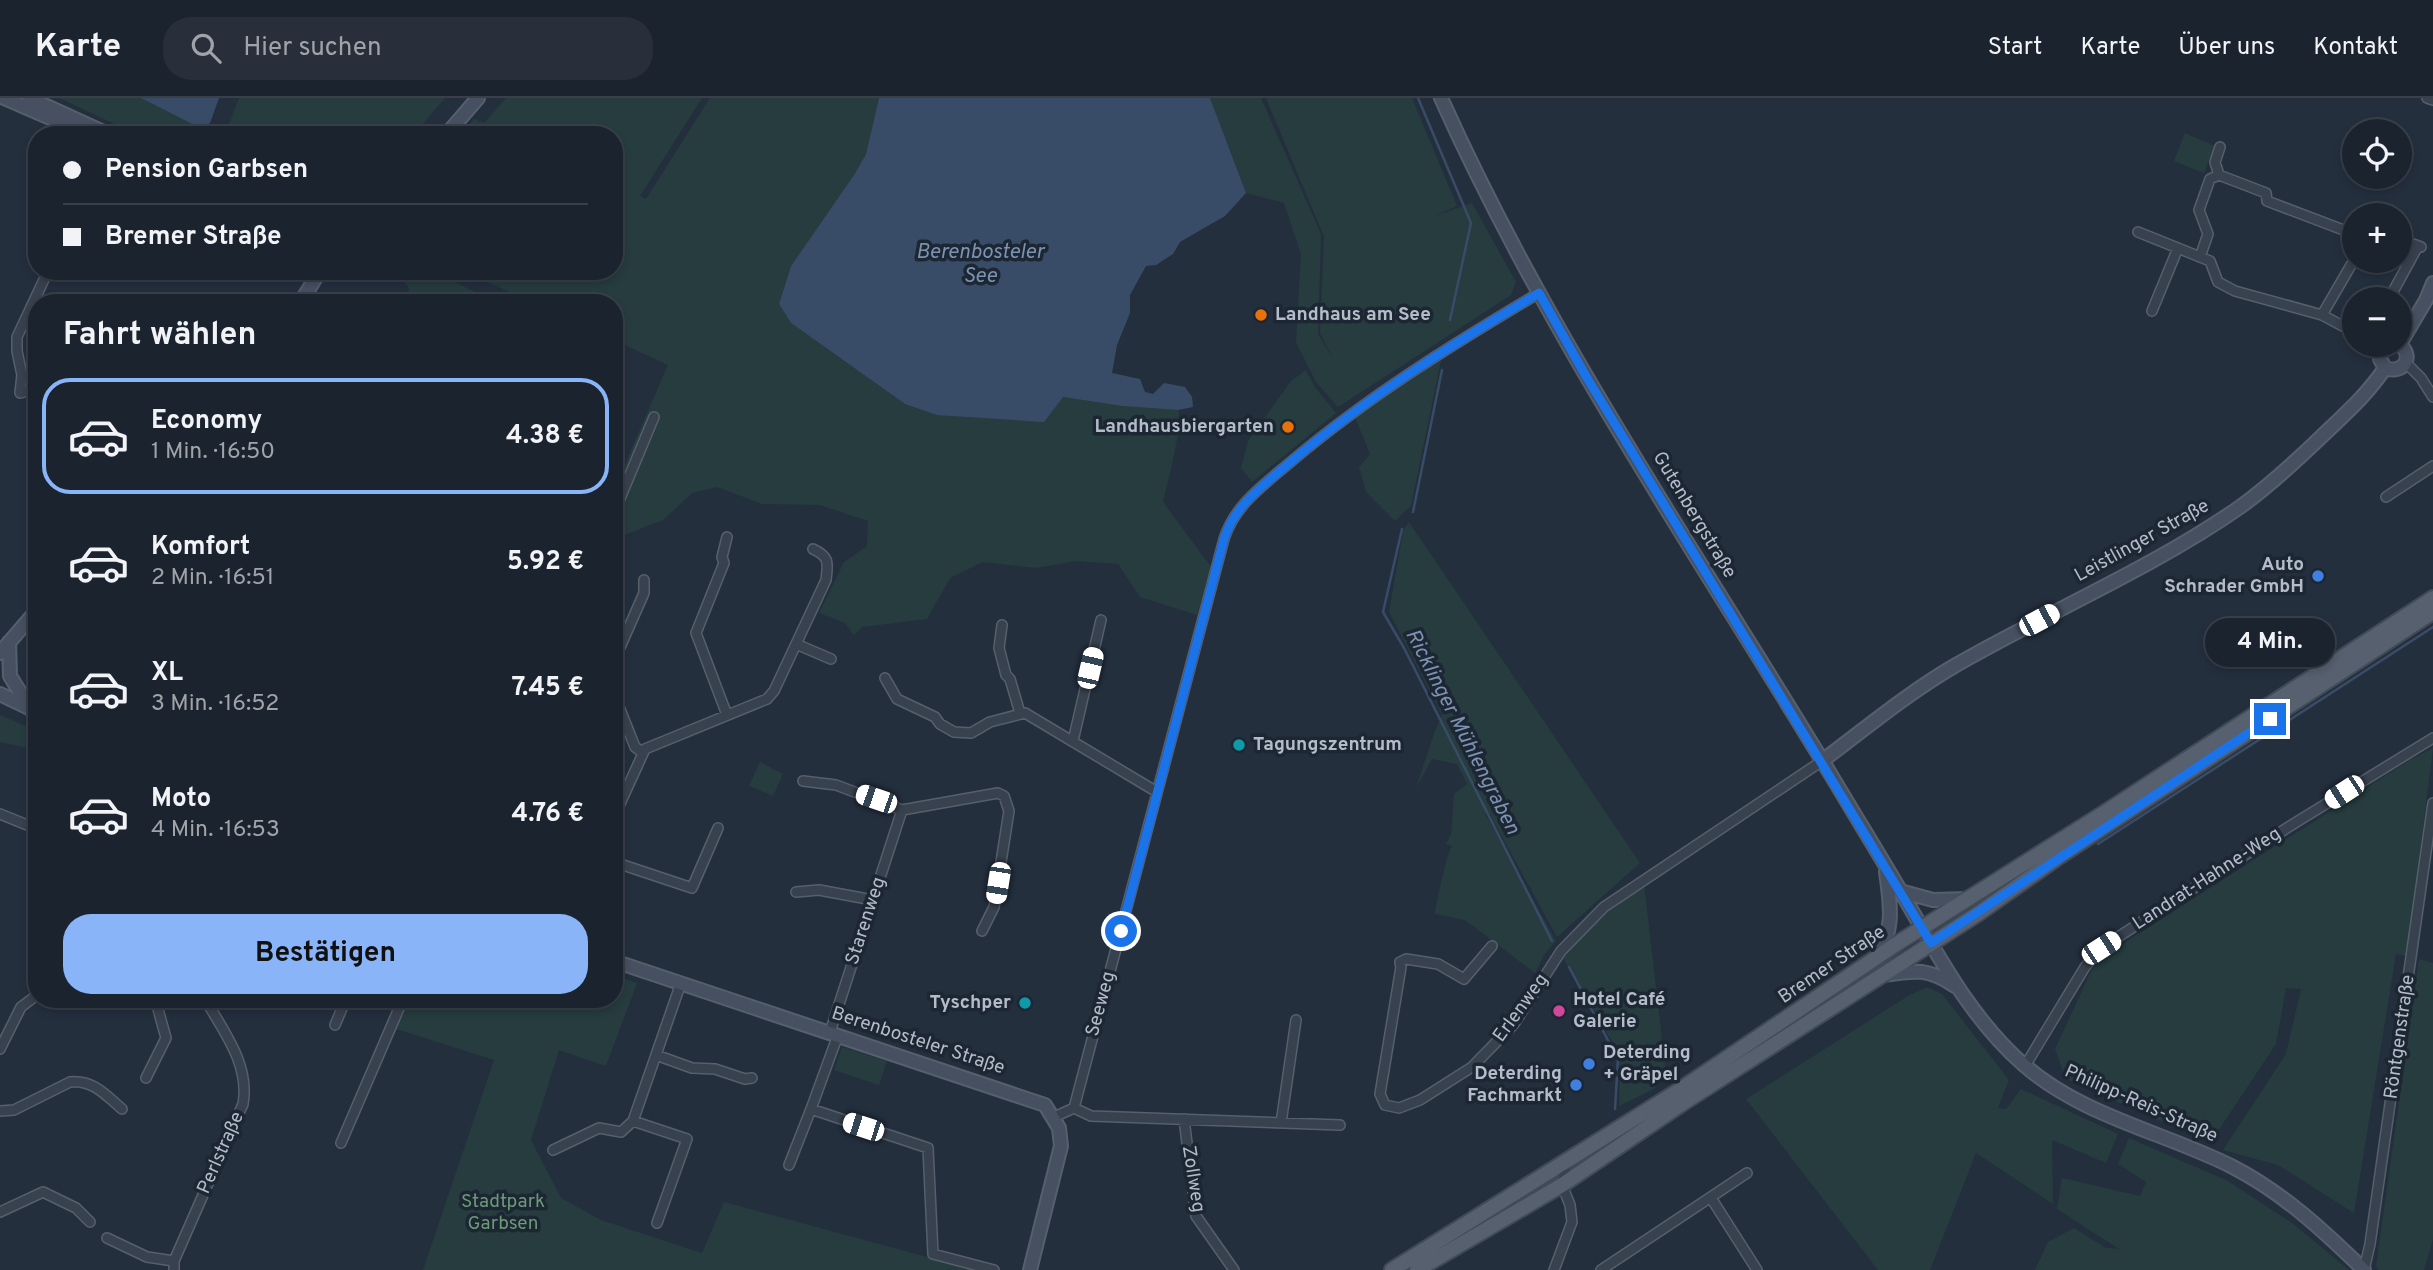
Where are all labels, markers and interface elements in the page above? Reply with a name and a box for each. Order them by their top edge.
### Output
search box [163,17,653,80]
text: Karte [35,27,121,69]
icon: search [187,29,225,67]
text: Hier suchen [243,32,382,65]
text: Start [1988,33,2042,63]
text: Karte [2080,33,2140,63]
text: Über uns [2178,33,2275,63]
text: Kontakt [2313,33,2398,63]
map controls [2342,119,2412,357]
button: locate [2342,119,2412,189]
text: Pension Garbsen [105,154,308,187]
button: + [2342,203,2412,273]
text: Bremer Straße [105,221,282,254]
water label: Berenbosteler See [916,239,1046,290]
button: − [2342,287,2412,357]
place label: Landhaus am See [1275,303,1431,327]
marker: Landhaus am See [1253,307,1269,323]
text: Fahrt wählen [63,316,256,356]
icon: car [67,405,130,468]
text: Economy [151,405,262,438]
place label: Landhausbiergarten [1094,415,1274,439]
marker: Landhausbiergarten [1280,419,1296,435]
text: 4.38 € [506,420,584,453]
text: 1 Min. · 16:50 [151,438,275,467]
street label: Gutenbergstraße [1647,447,1741,583]
street label: Leistlinger Straße [2071,494,2213,588]
icon: car [67,531,130,594]
text: Komfort [151,531,250,564]
text: 5.92 € [507,546,584,579]
place label: Auto Schrader GmbH [2164,553,2304,599]
text: 2 Min. · 16:51 [151,564,274,593]
marker: Auto Schrader GmbH [2310,568,2326,584]
car [2016,601,2063,639]
callout: 4 Min. [2205,618,2335,666]
water label: Ricklinger Mühlengraben [1398,625,1526,840]
text: 4 Min. [2237,628,2303,657]
car [1076,645,1105,691]
icon: car [67,657,130,720]
text: XL [151,657,183,690]
text: 7.45 € [511,672,584,705]
text: 3 Min. · 16:52 [151,690,279,719]
route end [2254,703,2286,735]
place label: Tagungszentrum [1253,733,1402,757]
marker: Tagungszentrum [1231,737,1247,753]
car [2321,772,2368,812]
car [853,782,900,816]
icon: car [67,783,130,846]
text: Moto [151,783,211,816]
text: 4.76 € [512,798,584,831]
text: 4 Min. · 16:53 [151,816,280,845]
street label: Landrat-Hahne-Weg [2128,822,2286,936]
car [985,861,1012,905]
street label: Starenweg [841,874,891,968]
button: Bestätigen [63,914,588,994]
route start [1105,915,1137,947]
street label: Bremer Straße [1774,920,1890,1010]
car [2078,928,2125,968]
street label: Seeweg [1081,969,1121,1039]
street label: Erlenweg [1488,969,1554,1047]
street label: Röntgenstraße [2379,973,2421,1101]
place label: Hotel Café Galerie [1573,988,1665,1034]
place label: Tyschper [929,991,1011,1015]
marker: Tyschper [1017,995,1033,1011]
street label: Berenbosteler Straße [828,1002,1008,1080]
marker: Hotel Café Galerie [1551,1003,1567,1019]
place label: Deterding + Gräpel [1603,1041,1691,1087]
marker: Deterding + Gräpel [1581,1056,1597,1072]
street label: Philipp-Reis-Straße [2061,1059,2221,1149]
place label: Deterding Fachmarkt [1467,1062,1562,1108]
marker: Deterding Fachmarkt [1568,1077,1584,1093]
street label: Perlstraße [192,1108,250,1198]
car [840,1111,887,1143]
street label: Zollweg [1176,1144,1210,1214]
park label: Stadtpark Garbsen [461,1190,545,1236]

